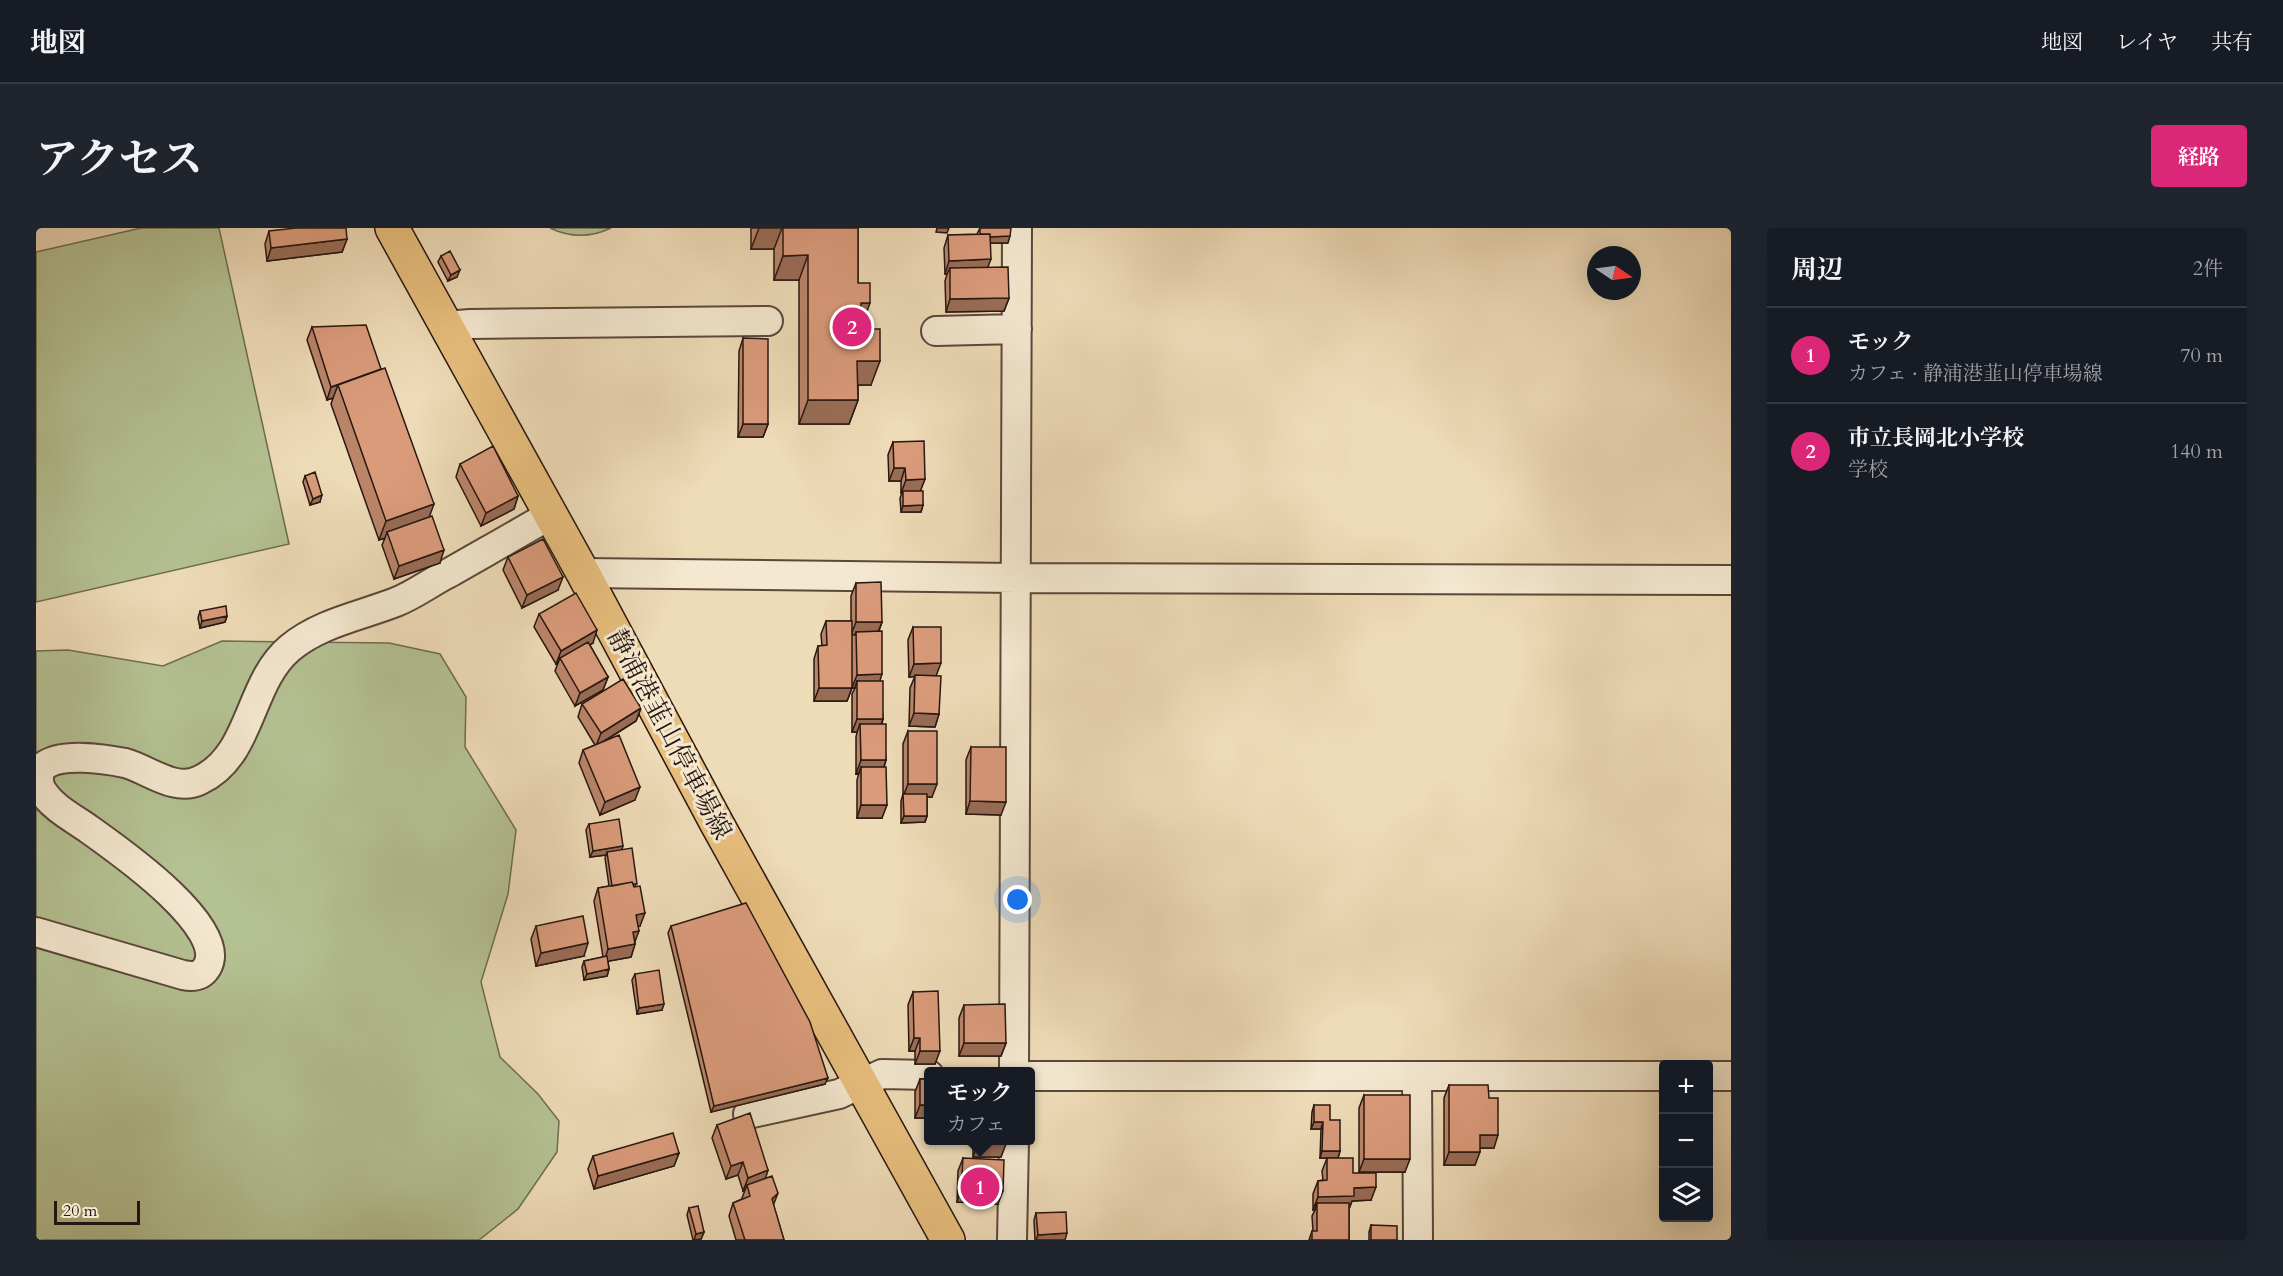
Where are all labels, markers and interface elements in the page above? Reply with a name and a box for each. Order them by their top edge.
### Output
text: 地図 [30,24,86,62]
text: 地図 [2041,28,2083,57]
text: レイヤ [2116,28,2178,57]
text: 共有 [2211,28,2253,57]
button: 経路 [2151,125,2247,187]
text: アクセス [36,131,203,188]
north arrow [1587,246,1641,300]
text: 周辺 [1791,252,1843,287]
text: 2件 [2193,255,2223,282]
pin: 2 [832,304,872,350]
text: モック [1848,327,1913,357]
text: 1 [1805,342,1816,369]
text: 70 m [2180,342,2223,369]
text: カフェ · 静浦港韮山停車場線 [1848,360,2103,387]
text: 市立長岡北小学校 [1848,423,2024,453]
text: 2 [1805,438,1816,465]
text: 140 m [2170,438,2223,465]
text: 学校 [1848,456,1888,483]
street label: 静浦港韮山停車場線 [599,623,740,846]
your location [1003,885,1032,914]
map controls [1659,1060,1713,1222]
button: + [1659,1060,1713,1114]
popup [924,1067,1035,1145]
text: モック [947,1078,1012,1108]
text: カフェ [947,1111,1006,1138]
button: − [1659,1114,1713,1168]
pin: 1 [960,1164,1000,1210]
button: layers [1659,1168,1713,1222]
scale bar [54,1198,140,1226]
text: 20 m [63,1200,97,1222]

